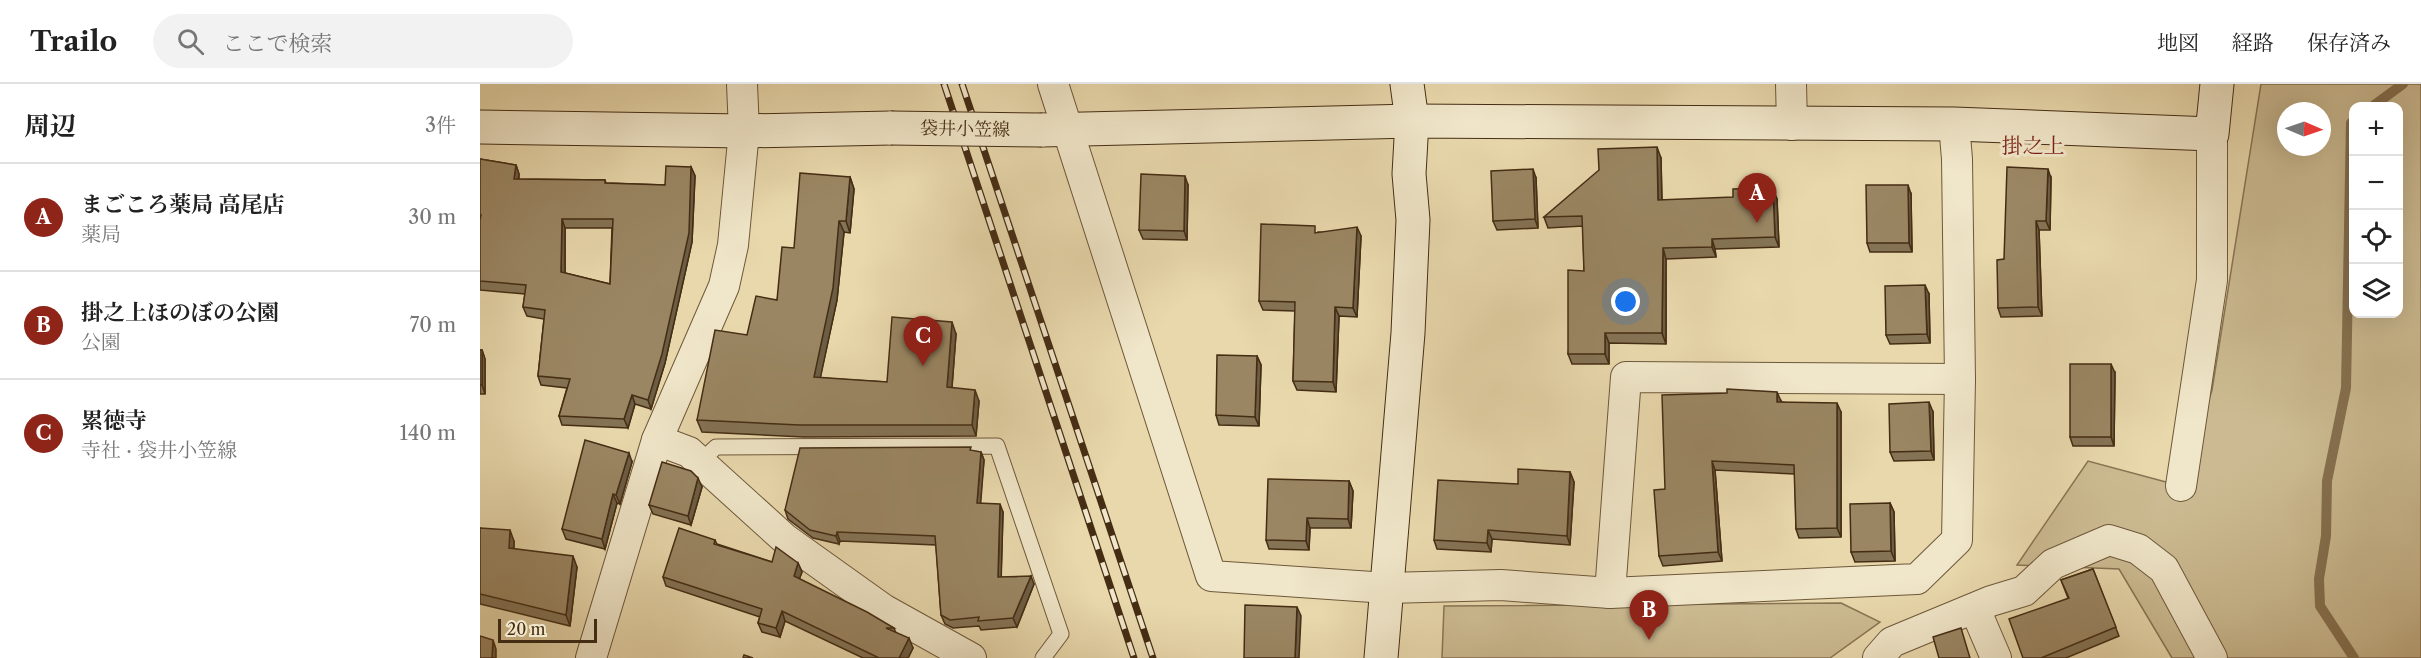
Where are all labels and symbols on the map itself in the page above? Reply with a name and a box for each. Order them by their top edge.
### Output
north arrow [2277,102,2331,156]
street label: 袋井小笠線 [920,117,1010,141]
district label: 掛之上 [2002,133,2065,158]
pin: A [1738,174,1776,223]
your location [1611,287,1640,316]
pin: C [904,316,942,366]
pin: B [1630,590,1668,640]
scale bar [498,616,597,644]

